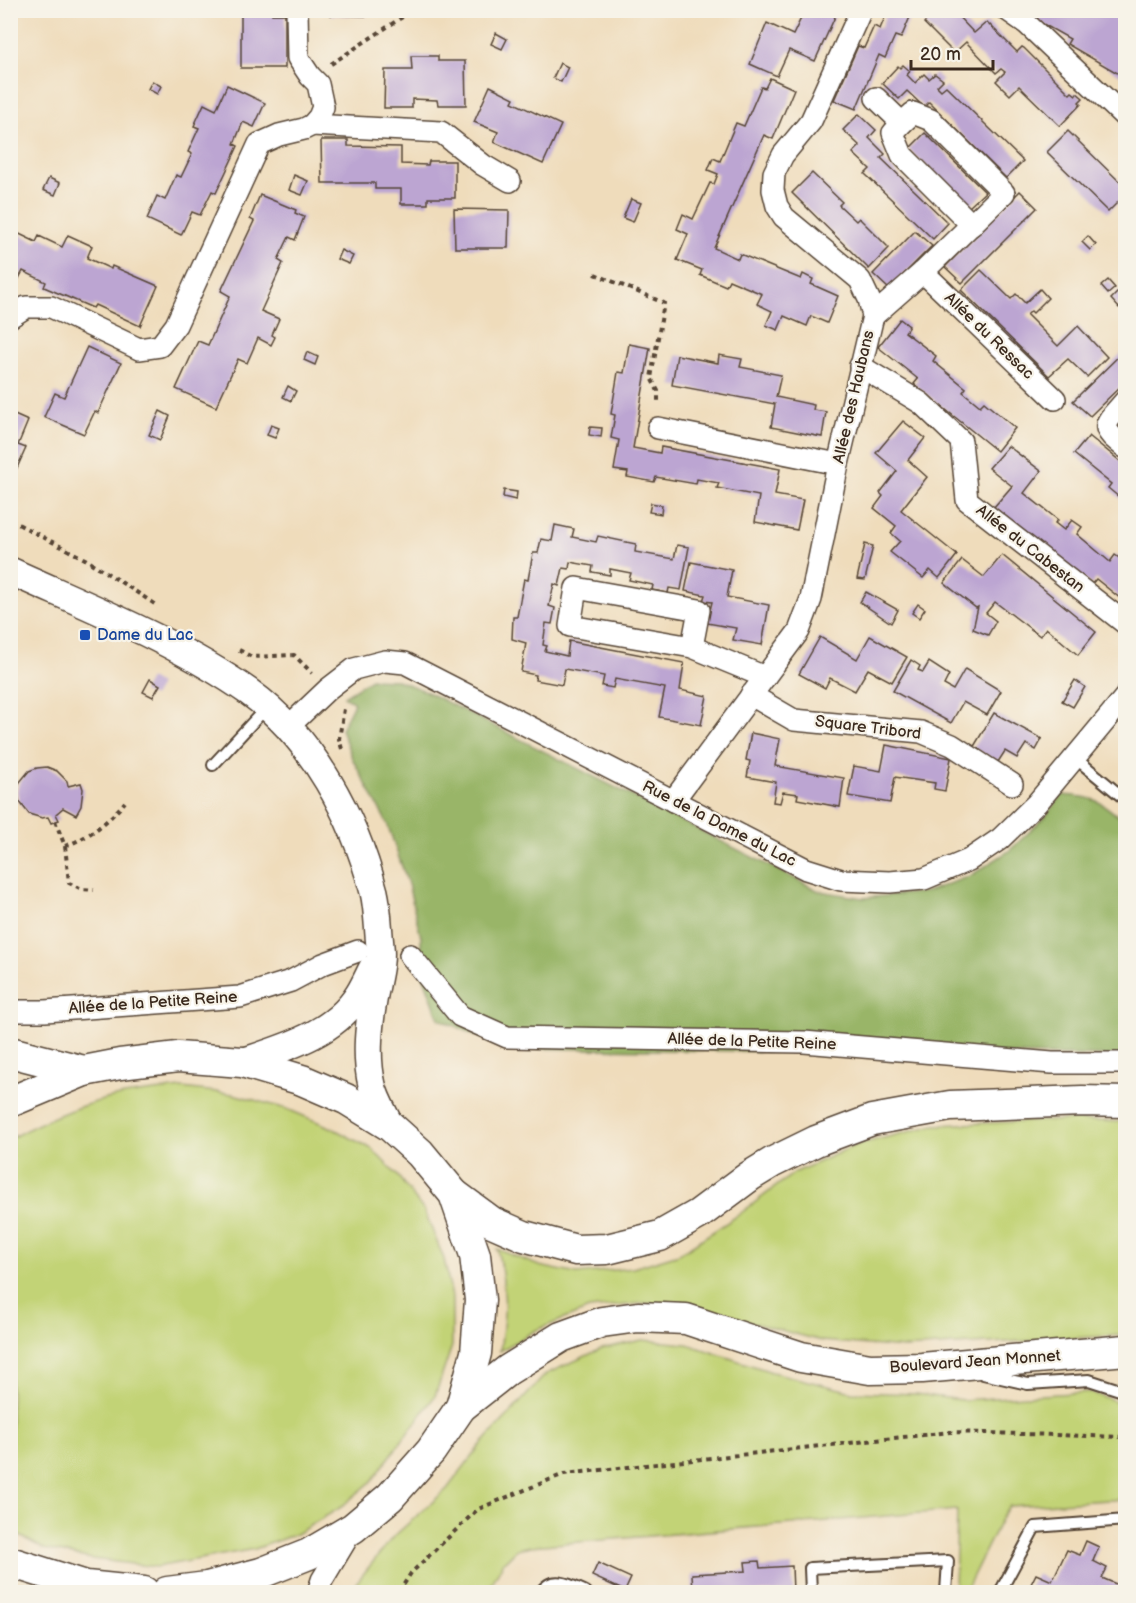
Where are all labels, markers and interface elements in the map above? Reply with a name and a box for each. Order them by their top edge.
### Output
scale bar [911,33,994,71]
text: 20 m [920,44,961,65]
street label: Allée du Ressac [940,289,1038,383]
street label: Allée des Haubans [829,329,879,465]
street label: Allée du Cabestan [972,501,1088,597]
place label: Dame du Lac [97,626,193,645]
marker: Dame du Lac [78,628,92,642]
street label: Square Tribord [814,712,922,744]
street label: Rue de la Dame du Lac [639,777,799,871]
street label: Allée de la Petite Reine [68,988,238,1018]
street label: Allée de la Petite Reine [667,1030,837,1054]
street label: Boulevard Jean Monnet [889,1347,1061,1377]

